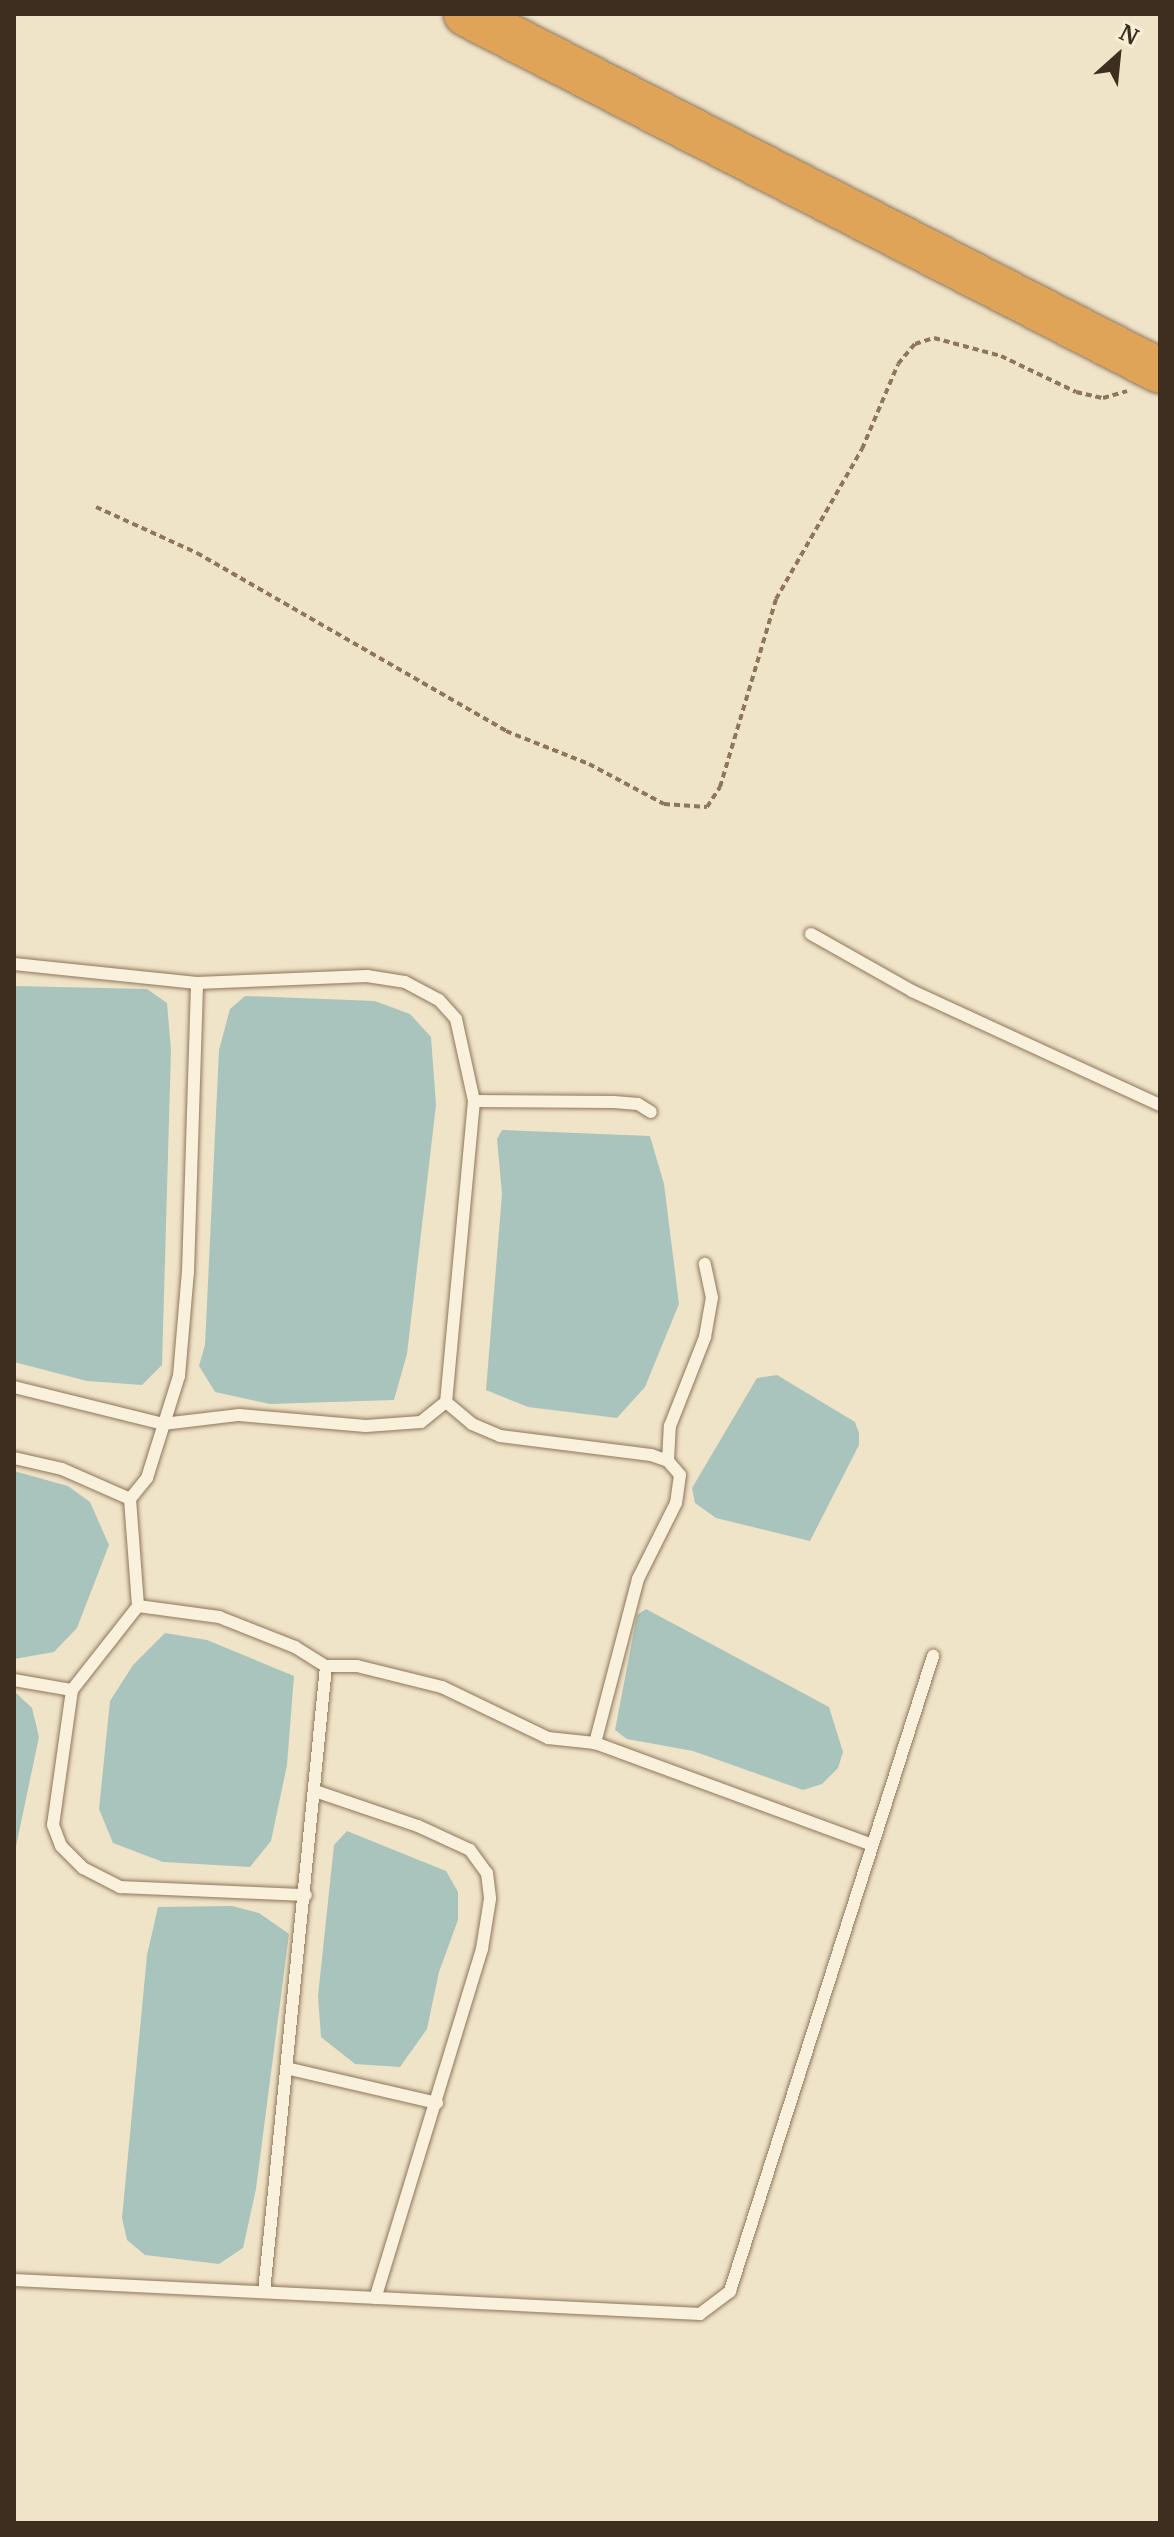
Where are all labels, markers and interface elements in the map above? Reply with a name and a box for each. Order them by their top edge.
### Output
north arrow [1078,16,1158,96]
text: N [1115,18,1143,51]

